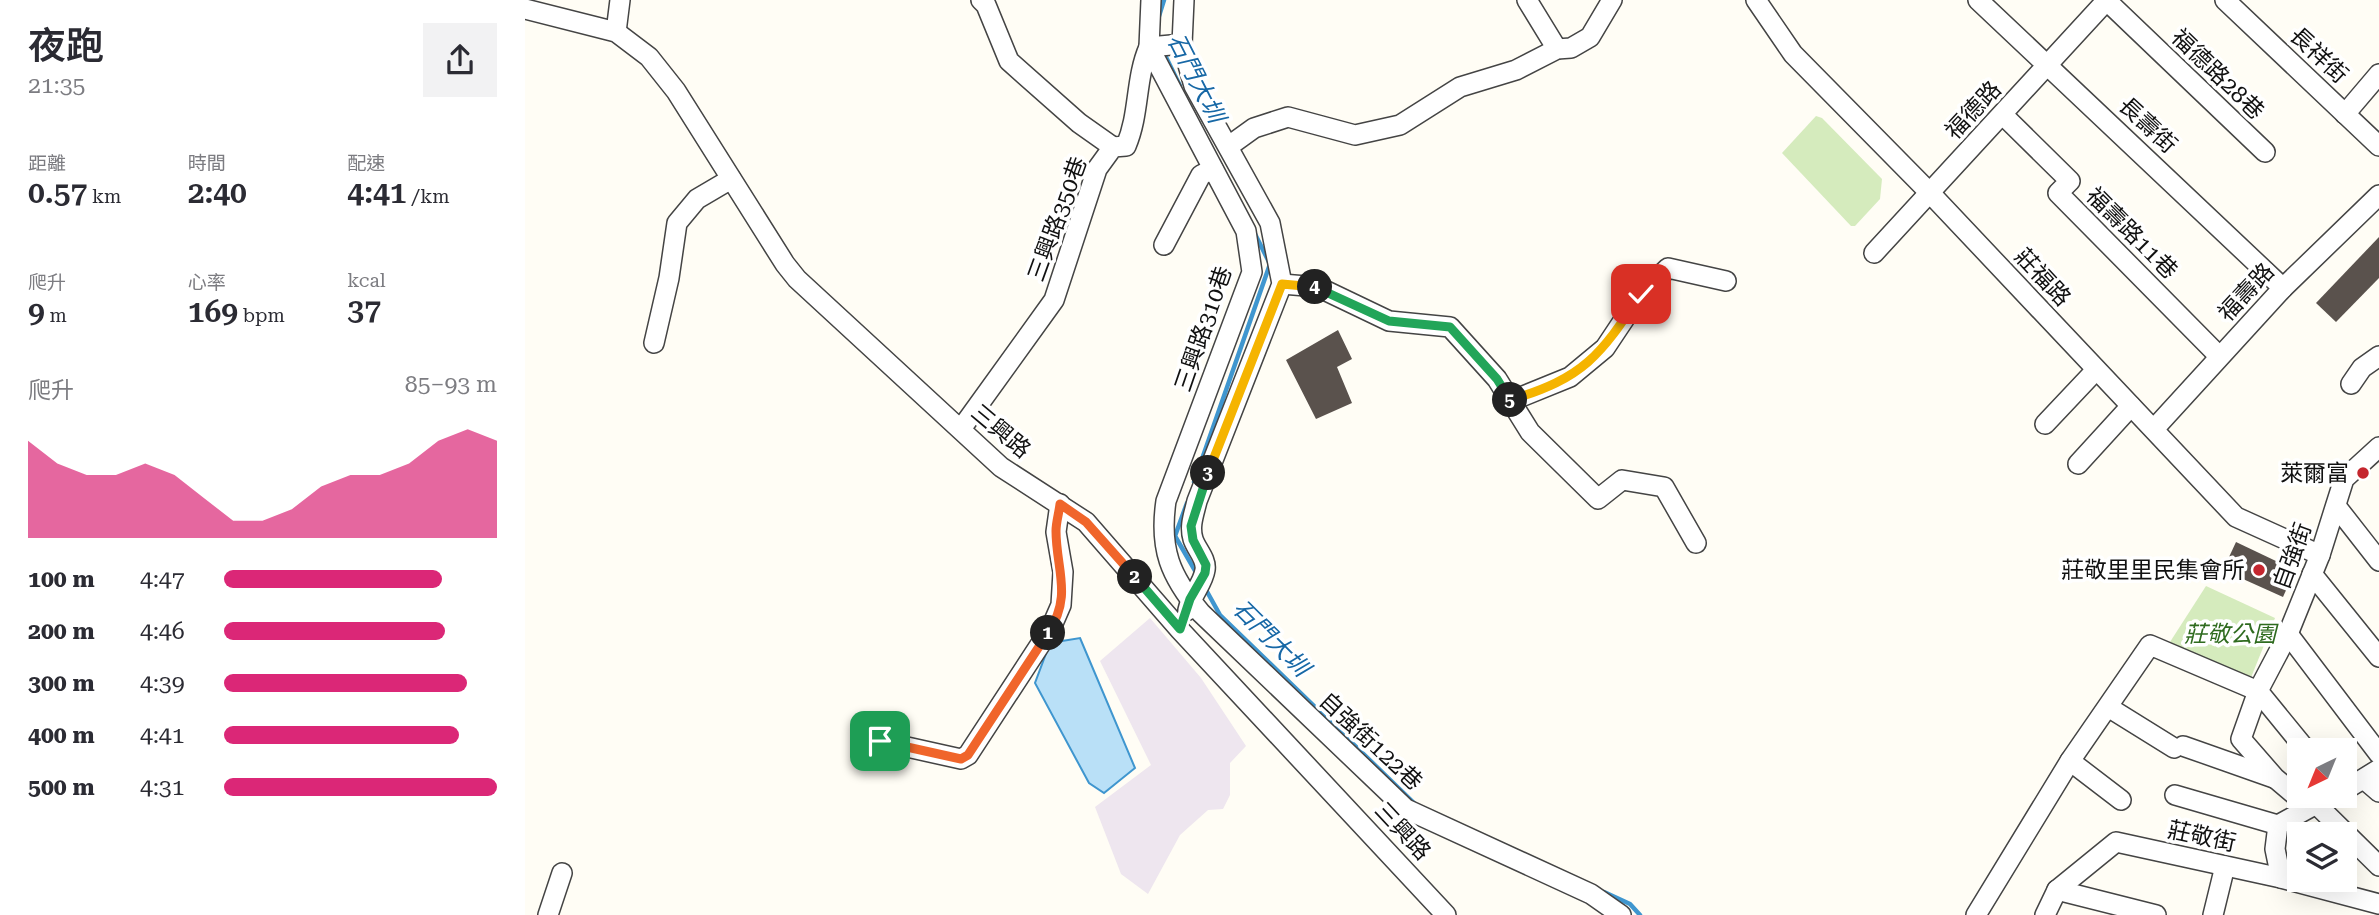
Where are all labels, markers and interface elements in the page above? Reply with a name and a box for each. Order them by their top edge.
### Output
street label: 長祥街 [2284,22,2353,89]
button: share [423,23,497,97]
text: 夜跑 [28,24,104,68]
street label: 福德路28巷 [2166,24,2269,125]
water label: 石門大圳 [1162,29,1232,130]
text: 21:35 [28,72,85,99]
street label: 福德路 [1940,76,2007,145]
street label: 長壽街 [2113,92,2182,159]
text: 距離 [28,152,66,175]
text: 時間 [188,152,226,175]
text: 配速 [347,152,385,175]
street label: 三興路350巷 [1022,153,1092,285]
text: 0.57 [28,175,87,210]
text: 2:40 [188,175,247,210]
text: 4:41 [347,175,407,210]
street label: 福壽路11巷 [2080,182,2183,285]
text: km [87,185,121,208]
text: /km [407,185,450,208]
street label: 莊福路 [2009,243,2076,312]
street label: 福壽路 [2213,258,2280,327]
street label: 三興路310巷 [1169,263,1238,395]
pin [1611,264,1671,324]
text: kcal [347,269,386,292]
pin: 4 [1297,270,1333,304]
text: 爬升 [28,271,66,294]
text: 心率 [188,271,226,294]
text: 4 [1309,275,1320,298]
icon: check [1622,275,1660,313]
text: 37 [347,292,381,327]
text: 9 [28,294,45,329]
text: 169 [188,294,238,329]
text: m [45,304,67,327]
text: bpm [238,304,285,327]
text: 85–93 m [405,371,497,398]
text: 爬升 [28,377,74,404]
pin: 5 [1493,382,1527,418]
text: 5 [1504,388,1515,411]
street label: 三興路 [966,399,1036,464]
pin: 3 [1191,456,1225,490]
place label: 萊爾富 [2280,460,2349,487]
text: 3 [1202,461,1213,484]
marker: 萊爾富 [2355,465,2371,481]
street label: 自強街 [2268,519,2317,593]
place label: 莊敬里里民集會所 [2061,557,2245,584]
pin: 2 [1117,560,1153,594]
marker: 莊敬里里民集會所 [2251,562,2267,578]
text: 2 [1129,565,1140,588]
text: 100 m [28,566,95,593]
text: 4:47 [140,566,185,593]
water label: 石門大圳 [1227,594,1317,684]
pin: 1 [1030,616,1065,650]
text: 200 m [28,618,95,645]
text: 4:46 [140,618,185,645]
text: 1 [1042,621,1053,644]
park label: 莊敬公園 [2184,621,2279,648]
text: 300 m [28,670,95,697]
text: 4:39 [140,670,185,697]
street label: 自強街122巷 [1314,687,1428,796]
pin [850,711,910,771]
text: 400 m [28,722,95,749]
text: 4:41 [140,722,185,749]
icon: arrive [861,722,899,760]
north arrow [2287,738,2357,808]
map controls [2287,738,2357,892]
text: 500 m [28,774,95,801]
text: 4:31 [140,774,185,801]
street label: 三興路 [1369,797,1436,866]
street label: 莊敬街 [2165,816,2238,857]
button: layers [2287,822,2357,892]

